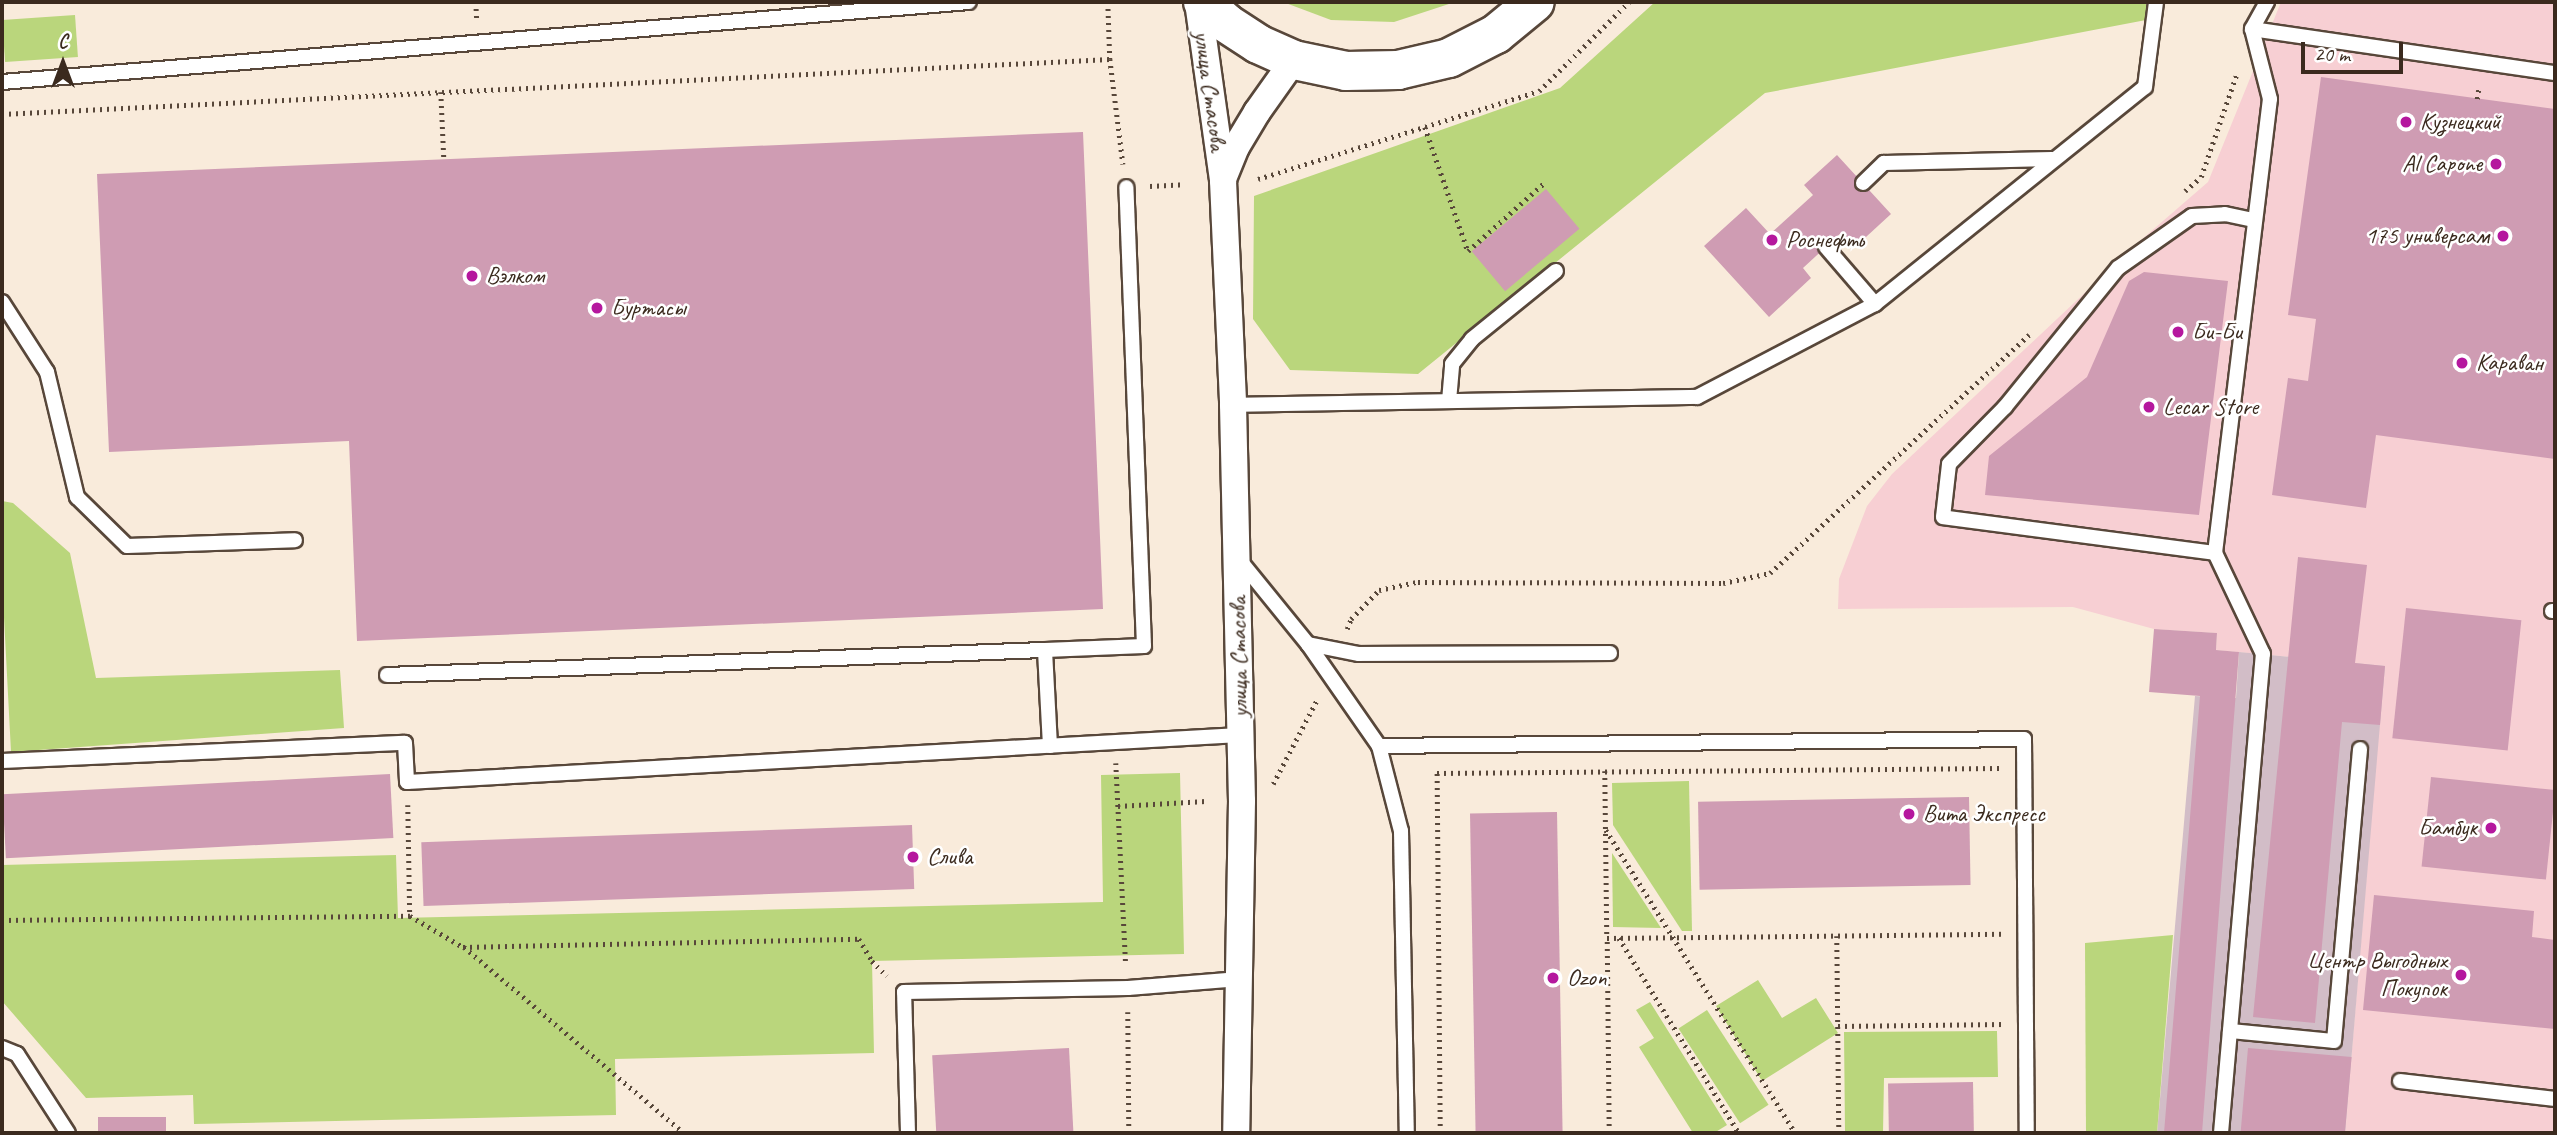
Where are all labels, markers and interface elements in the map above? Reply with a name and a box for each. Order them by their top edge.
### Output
north arrow [28,28,98,98]
scale bar [2305,28,2406,72]
street label: улица Стасова [1187,29,1233,153]
text: С [58,30,68,54]
text: 20 m [2314,41,2350,67]
place label: Кузнецкий [2420,108,2500,136]
marker: Кузнецкий [2398,114,2414,130]
place label: Al Capone [2402,150,2482,178]
marker: Al Capone [2488,156,2504,172]
place label: 175 универсам [2365,222,2489,250]
place label: Роснефть [1786,226,1864,254]
marker: 175 универсам [2495,228,2511,244]
marker: Роснефть [1764,232,1780,248]
place label: Вэлком [486,262,544,290]
marker: Вэлком [464,268,480,284]
place label: Буртасы [611,294,686,322]
marker: Буртасы [589,300,605,316]
place label: Би-Би [2192,318,2242,346]
marker: Би-Би [2170,324,2186,340]
place label: Караван [2476,349,2543,377]
marker: Караван [2454,355,2470,371]
place label: Lecar Store [2163,393,2259,421]
marker: Lecar Store [2141,399,2157,415]
street label: улица Стасова [1224,596,1254,718]
place label: Вита Экспресс [1923,800,2044,828]
marker: Вита Экспресс [1901,806,1917,822]
place label: Бамбук [2418,814,2477,842]
marker: Бамбук [2483,820,2499,836]
place label: Слива [927,843,972,871]
marker: Слива [905,849,921,865]
place label: Центр Выгодных Покупок [2306,947,2447,1003]
place label: Ozon [1567,964,1606,992]
marker: Центр Выгодных Покупок [2453,967,2469,983]
marker: Ozon [1545,970,1561,986]

